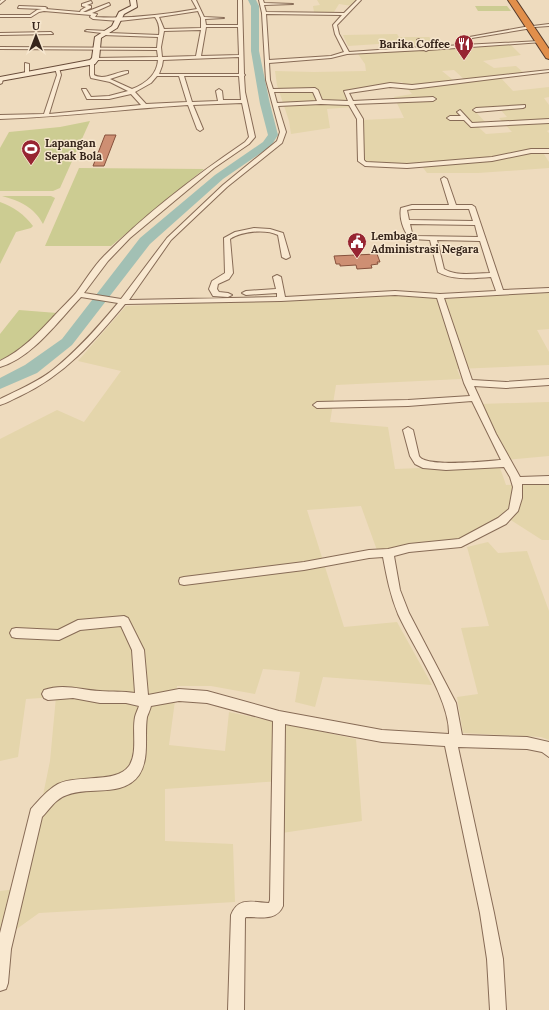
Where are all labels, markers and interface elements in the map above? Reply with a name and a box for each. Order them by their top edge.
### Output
north arrow [16,16,56,56]
text: U [32,19,41,33]
restaurant icon: Barika Coffee [453,33,475,61]
place label: Barika Coffee [379,37,450,51]
place label: Lapangan Sepak Bola [45,136,102,163]
sports icon: Lapangan Sepak Bola [20,138,42,166]
place label: Lembaga Administrasi Negara [371,229,479,256]
public building icon: Lembaga Administrasi Negara [346,231,368,259]

